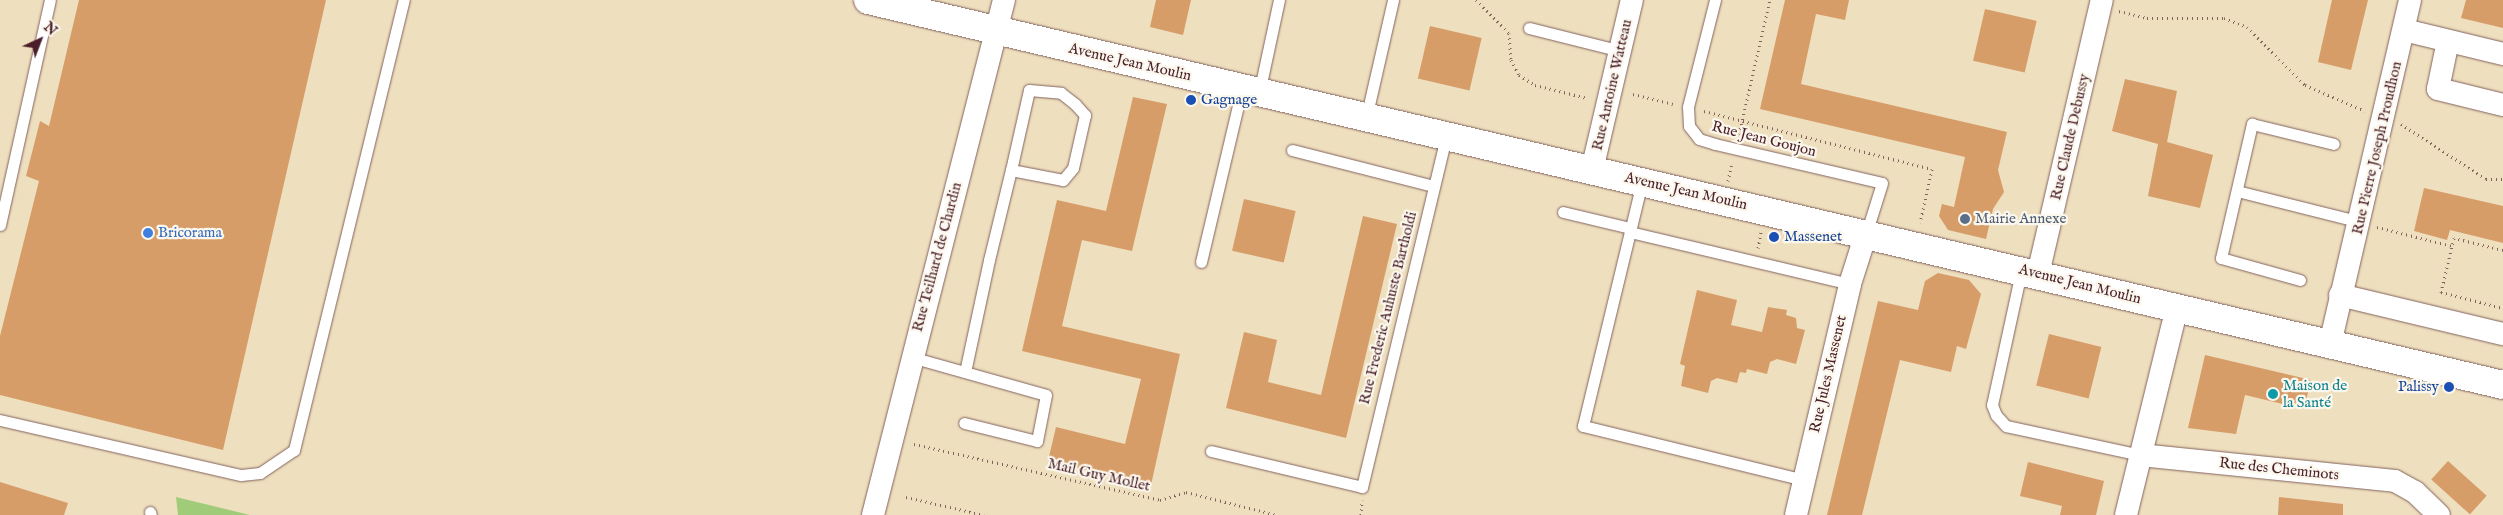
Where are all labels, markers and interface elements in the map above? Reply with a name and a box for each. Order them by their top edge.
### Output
north arrow [15,15,65,65]
text: N [40,18,61,40]
street label: Rue Antoine Watteau [1588,18,1636,152]
street label: Avenue Jean Moulin [1067,39,1193,85]
street label: Rue Pierre Joseph Proudhon [2348,60,2406,236]
street label: Rue Claude Debussy [2047,72,2093,202]
place label: Gagnage [1201,91,1257,109]
marker: Gagnage [1185,94,1197,106]
street label: Rue Jean Goujon [1710,117,1818,161]
street label: Avenue Jean Moulin [1623,168,1749,214]
street label: Rue Teilhard de Chardin [908,180,966,334]
street label: Rue Frederic Auhuste Bartholdi [1355,210,1421,406]
place label: Mairie Annexe [1975,210,2066,228]
marker: Mairie Annexe [1959,213,1971,225]
place label: Bricorama [158,224,222,242]
marker: Bricorama [142,227,154,239]
place label: Massenet [1784,228,1842,246]
marker: Massenet [1768,231,1780,243]
street label: Avenue Jean Moulin [2017,260,2143,308]
street label: Rue Jules Massenet [1806,313,1850,435]
place label: Maison de la Santé [2283,376,2347,411]
place label: Palissy [2398,378,2439,396]
marker: Palissy [2443,381,2455,393]
marker: Maison de la Santé [2267,388,2279,400]
street label: Mail Guy Mollet [1046,454,1152,496]
street label: Rue des Cheminots [2218,454,2340,484]

